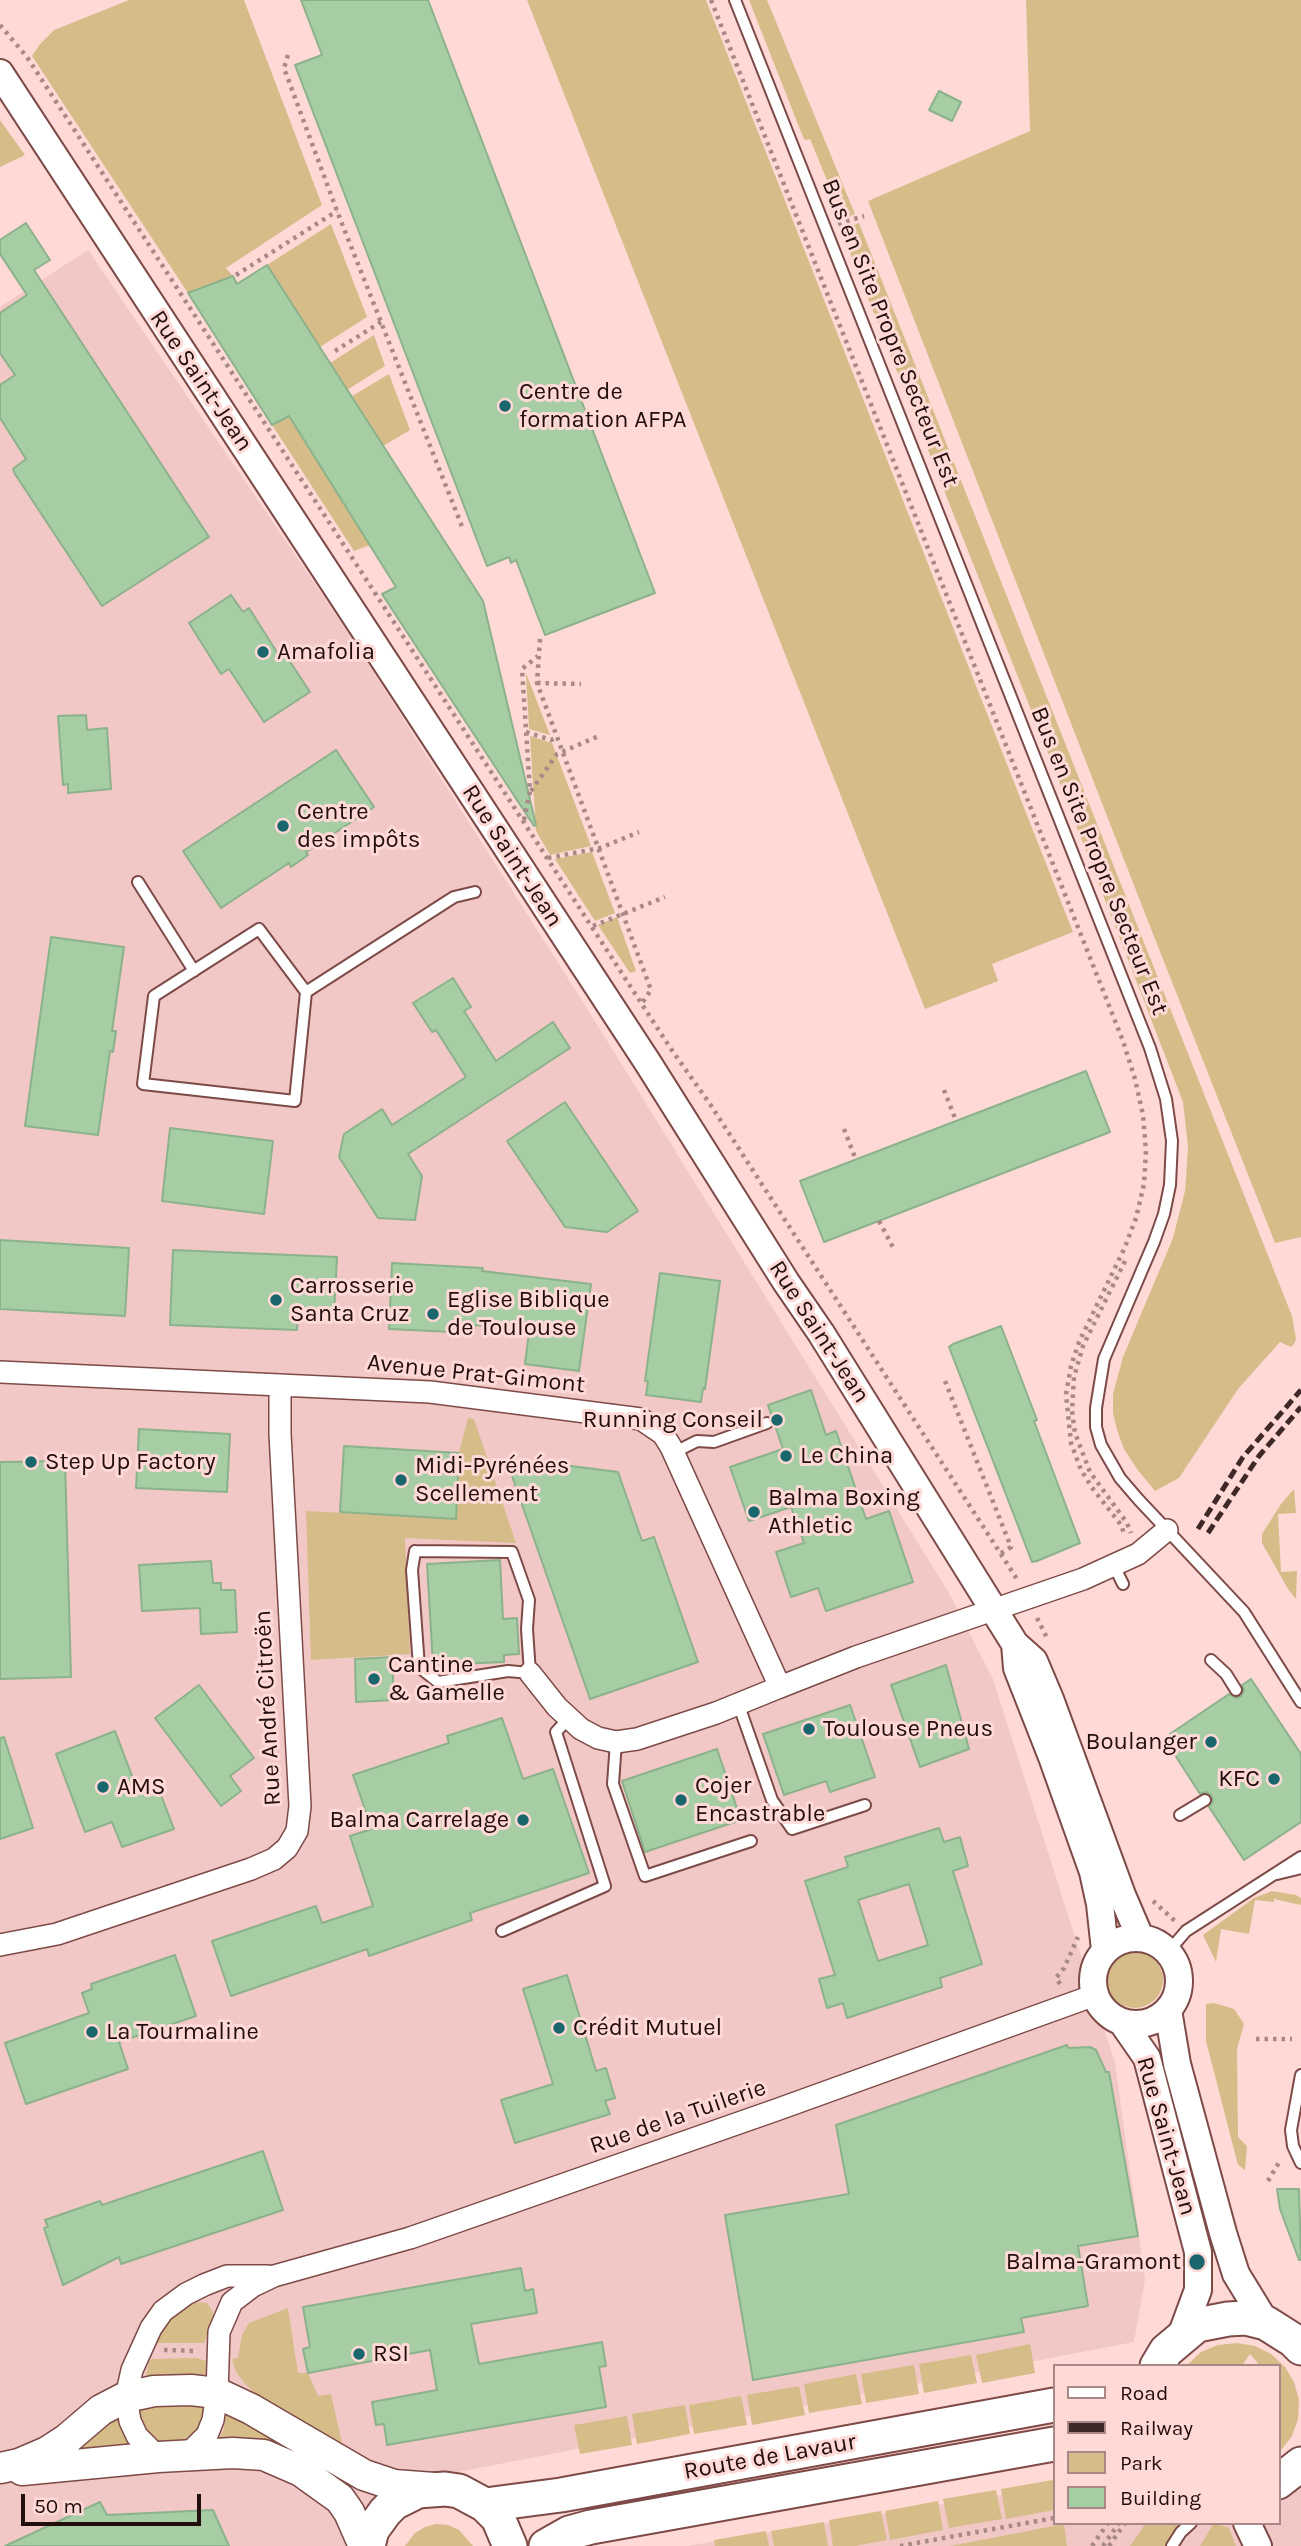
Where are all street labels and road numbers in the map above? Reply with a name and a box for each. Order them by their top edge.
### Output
street label: Bus en Site Propre Secteur Est [815,175,965,491]
street label: Rue Saint-Jean [143,305,259,457]
street label: Bus en Site Propre Secteur Est [1024,703,1174,1019]
street label: Rue Saint-Jean [455,780,569,932]
street label: Rue Saint-Jean [762,1256,876,1408]
street label: Avenue Prat-Gimont [366,1348,586,1400]
street label: Rue André Citroën [248,1609,288,1807]
street label: Rue Saint-Jean [1130,2053,1202,2219]
street label: Rue de la Tuilerie [586,2073,770,2161]
street label: Route de Lavaur [682,2428,858,2486]

